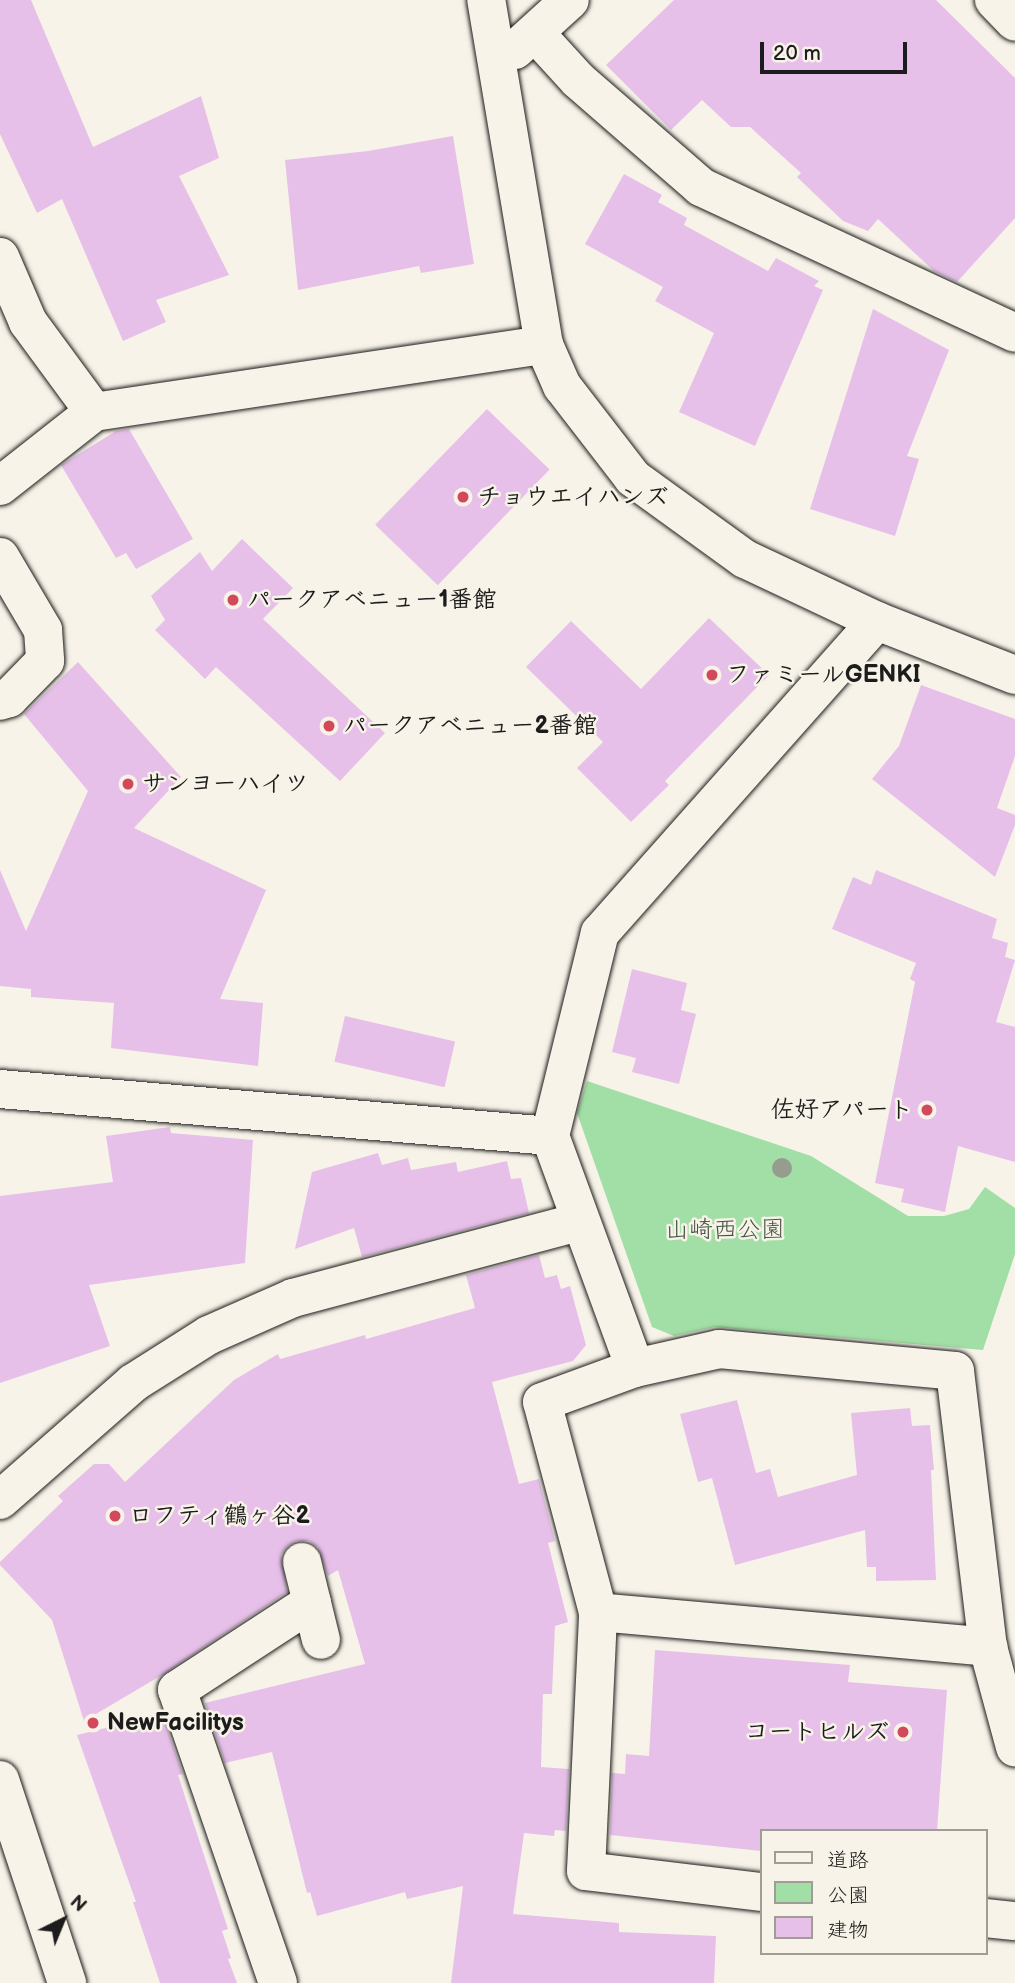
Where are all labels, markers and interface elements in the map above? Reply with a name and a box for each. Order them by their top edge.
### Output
scale bar [763,28,910,72]
text: 20 m [773,41,821,66]
place label: チョウエイハンズ [477,483,669,511]
marker: チョウエイハンズ [455,489,471,505]
place label: パークアベニュー1番館 [247,586,497,614]
marker: パークアベニュー1番館 [225,592,241,608]
place label: ファミールGENKI [726,661,922,689]
marker: ファミールGENKI [704,667,720,683]
place label: パークアベニュー2番館 [343,712,597,740]
marker: パークアベニュー2番館 [321,718,337,734]
place label: サンヨーハイツ [142,770,309,798]
marker: サンヨーハイツ [120,776,136,792]
place label: 佐好アパート [769,1096,913,1124]
marker: 佐好アパート [919,1102,935,1118]
park label: 山崎西公園 [665,1216,785,1244]
place label: ロフティ鶴ヶ谷2 [129,1502,311,1530]
marker: ロフティ鶴ヶ谷2 [107,1508,123,1524]
place label: NewFacilitys [107,1709,244,1737]
marker: NewFacilitys [85,1715,101,1731]
place label: コートヒルズ [745,1718,889,1746]
marker: コートヒルズ [895,1724,911,1740]
legend [760,1829,987,1955]
text: 道路 [827,1848,869,1873]
text: 公園 [827,1883,869,1908]
north arrow [28,1885,98,1955]
text: N [65,1891,91,1918]
text: 建物 [827,1918,869,1943]

